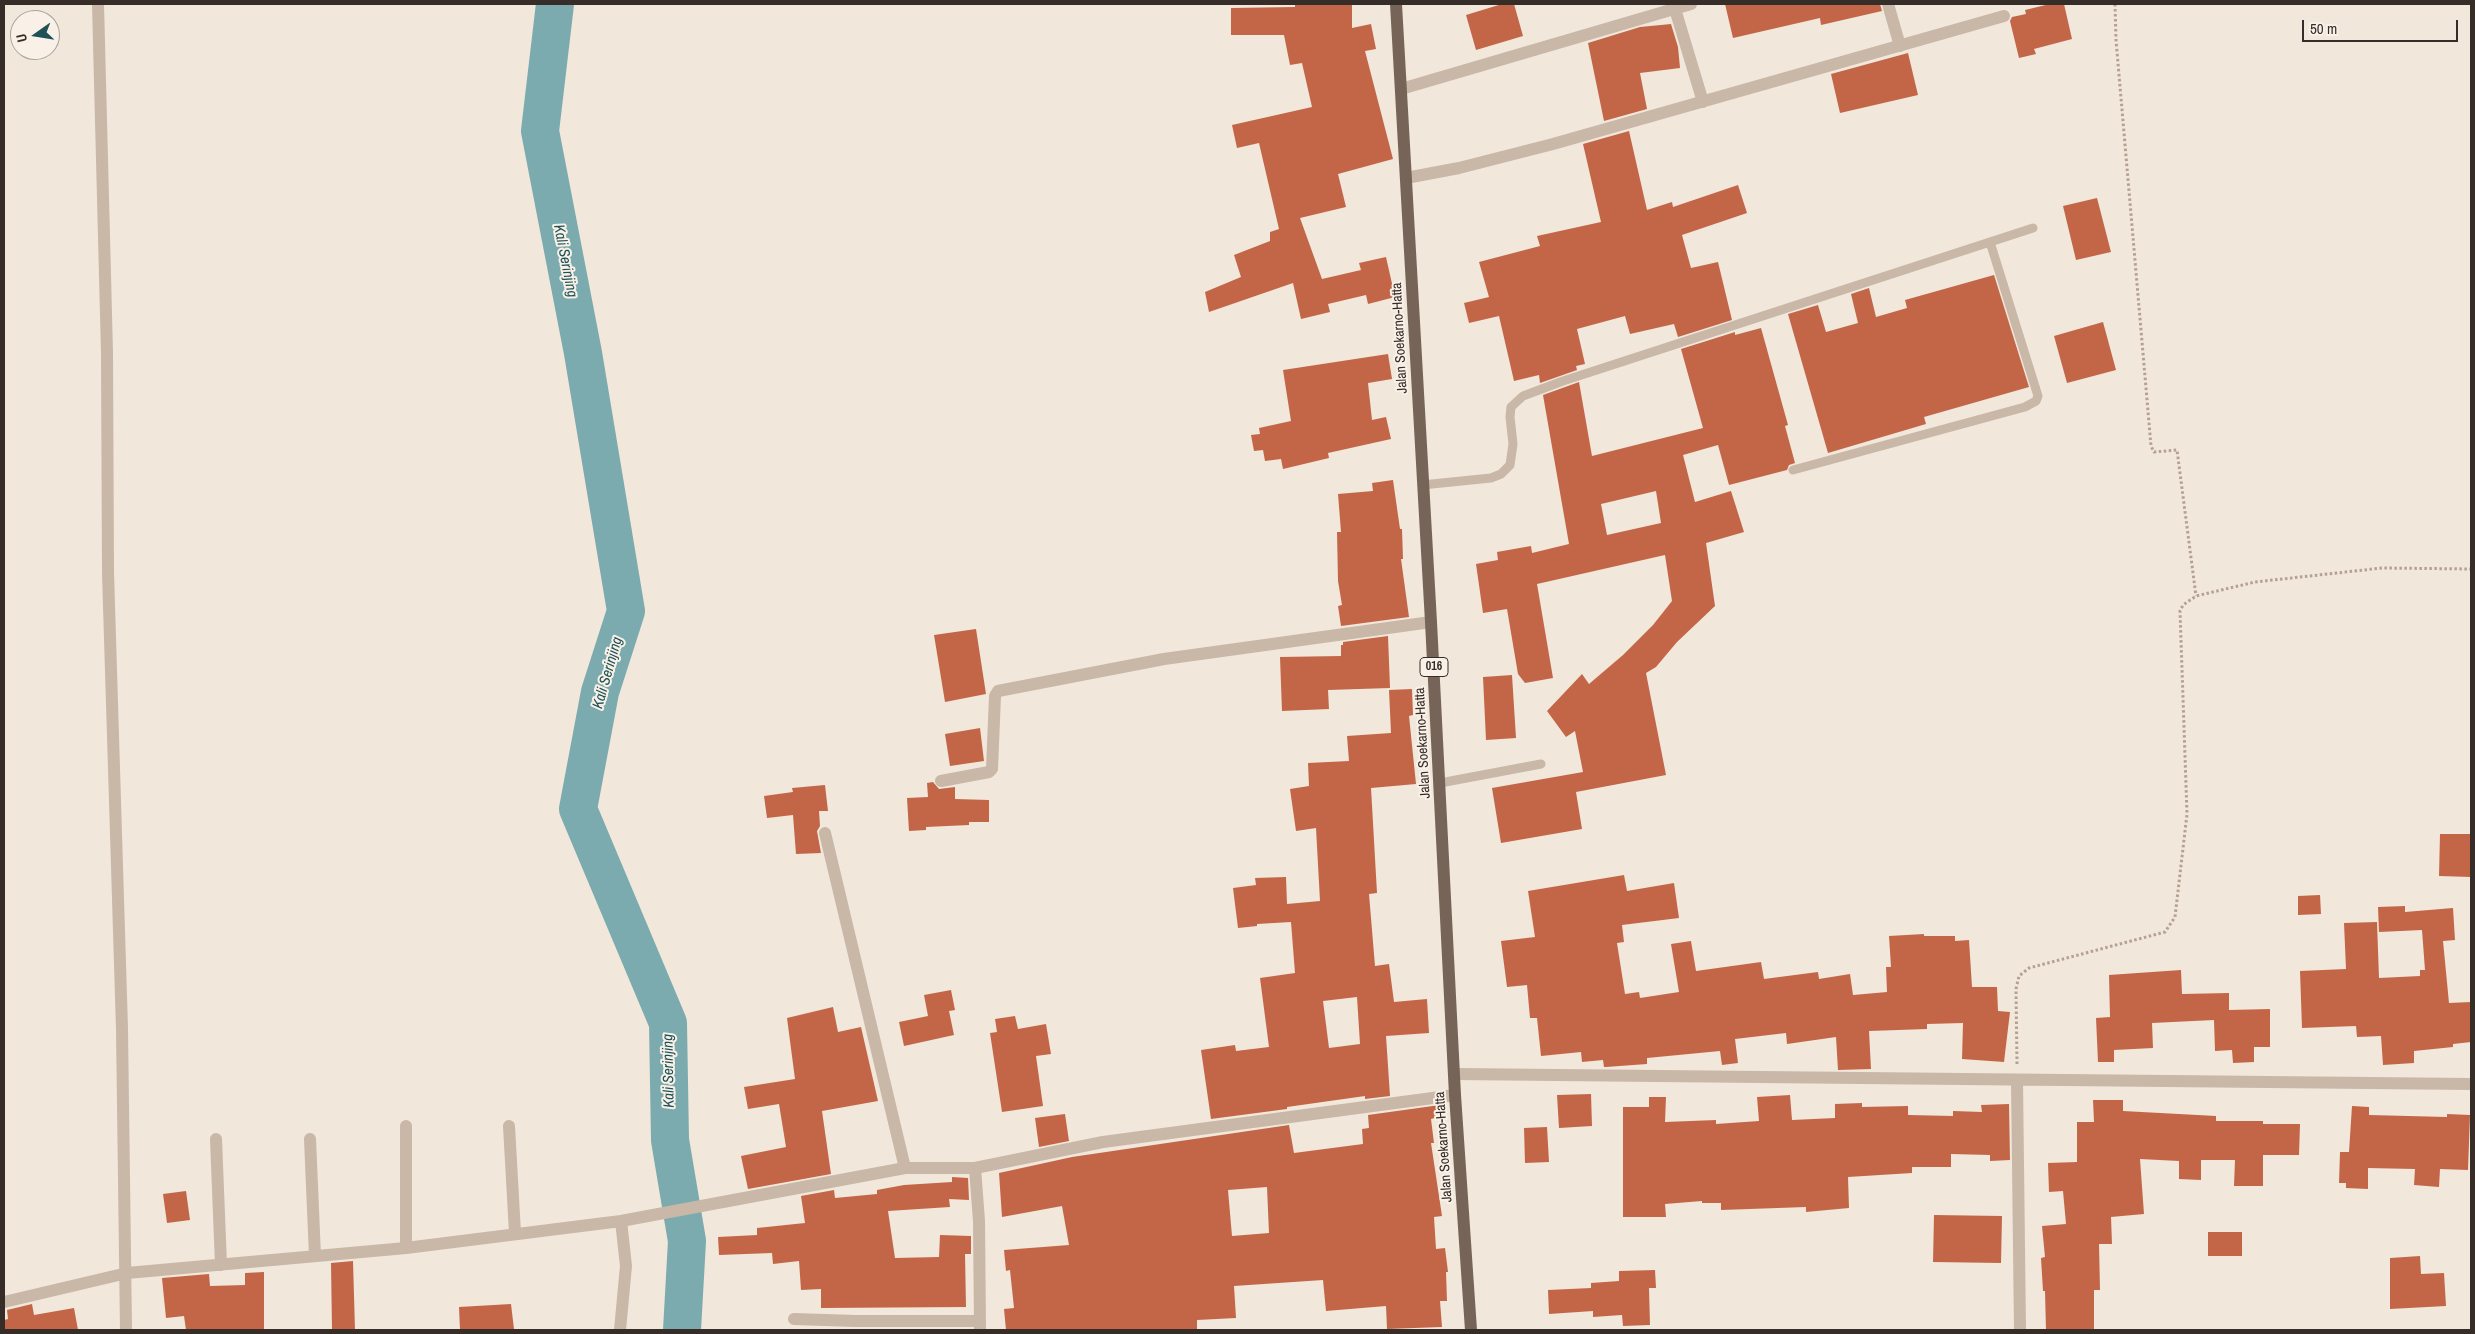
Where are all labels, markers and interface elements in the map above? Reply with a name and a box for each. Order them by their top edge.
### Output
north arrow [10,10,60,60]
scale bar [2305,10,2461,42]
text: 50 m [2310,18,2337,39]
text: U [12,32,31,44]
water label: Kali Serinjing [549,223,581,299]
street label: Jalan Soekarno-Hatta [1389,282,1411,394]
water label: Kali Serinjing [589,635,627,711]
road number: 016 [1420,658,1448,676]
street label: Jalan Soekarno-Hatta [1412,687,1434,799]
water label: Kali Serinjing [659,1034,679,1108]
street label: Jalan Soekarno-Hatta [1432,1091,1456,1203]

